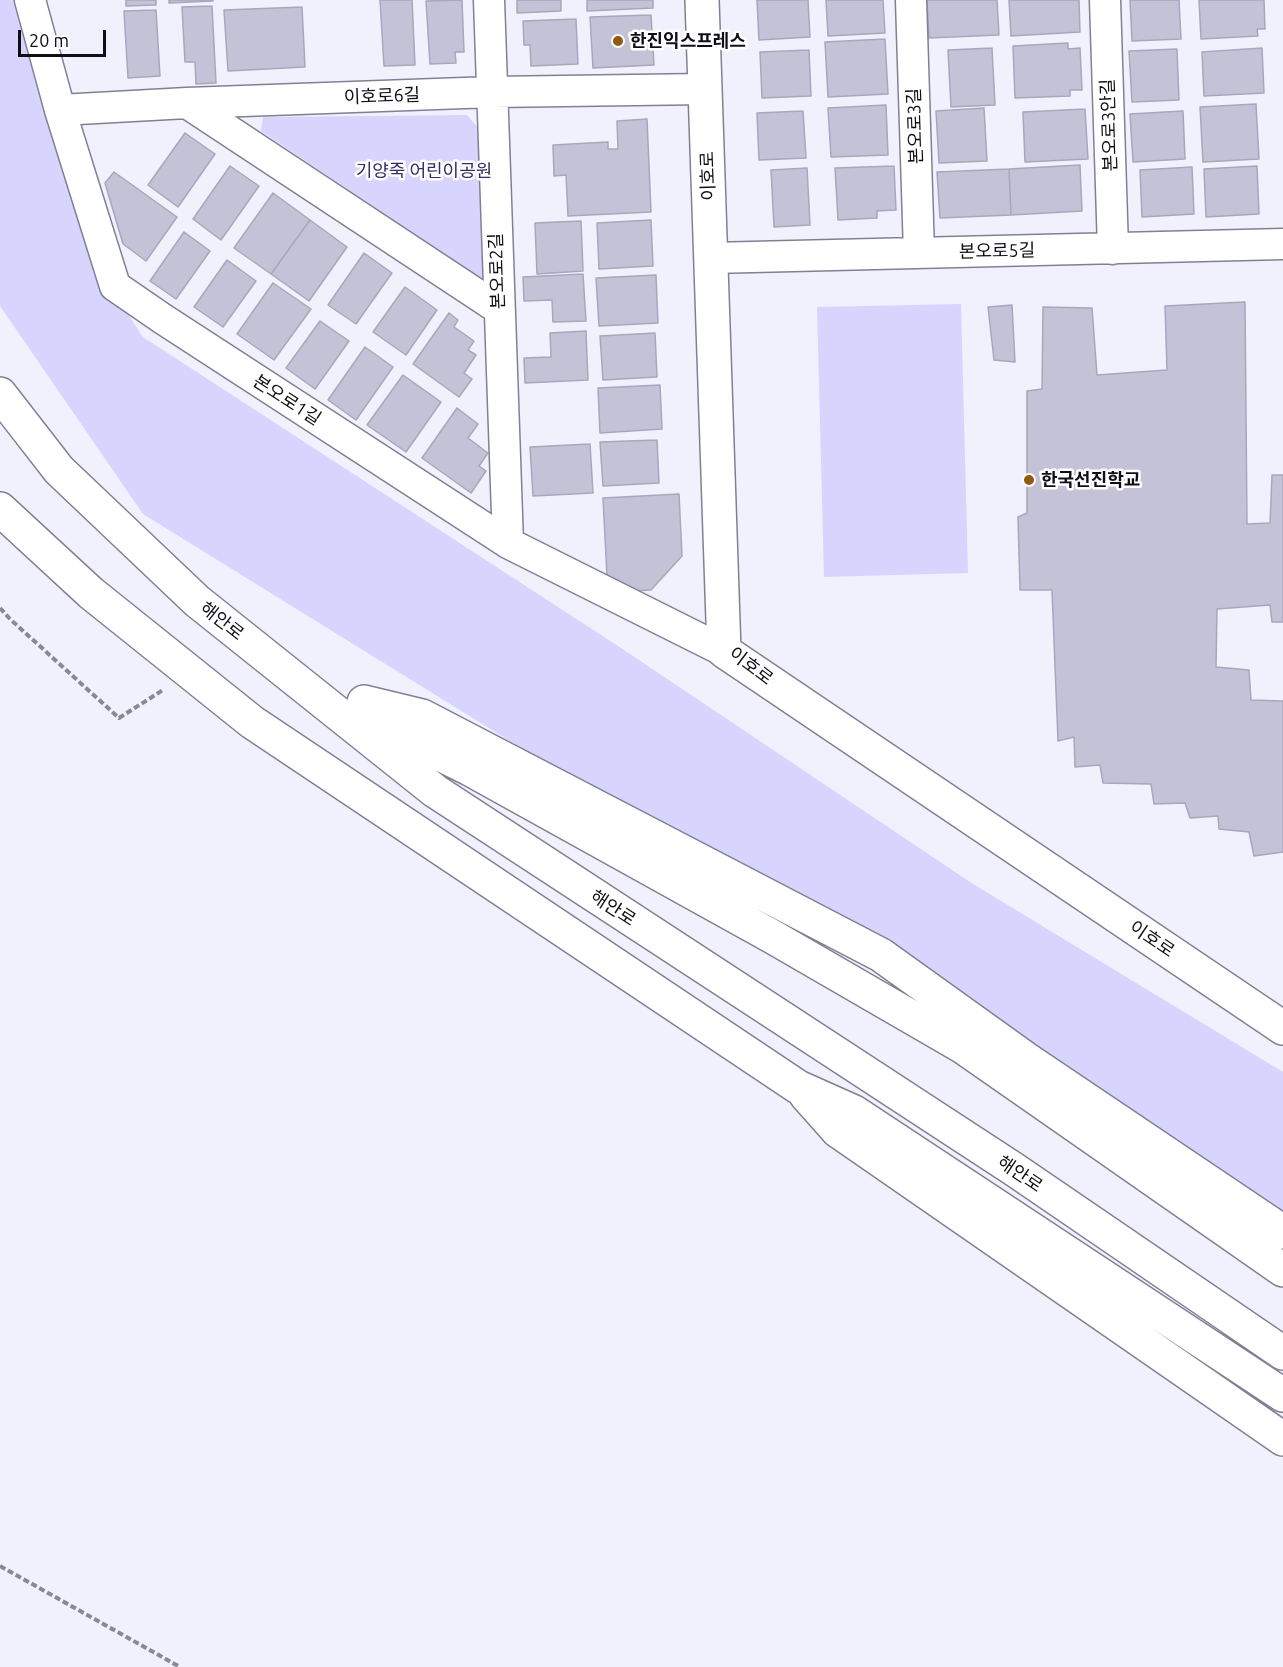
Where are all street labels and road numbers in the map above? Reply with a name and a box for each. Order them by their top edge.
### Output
street label: 본오로3안길 [1097,78,1121,172]
street label: 이호로6길 [343,84,421,108]
street label: 본오로3길 [903,87,927,165]
street label: 이호로 [696,151,720,201]
street label: 본오로2길 [485,232,509,310]
street label: 본오로5길 [959,240,1035,262]
street label: 본오로1길 [249,370,325,430]
street label: 해안로 [196,597,248,645]
street label: 이호로 [725,642,777,690]
street label: 해안로 [586,885,640,931]
street label: 이호로 [1125,916,1179,962]
street label: 해안로 [993,1151,1047,1197]

